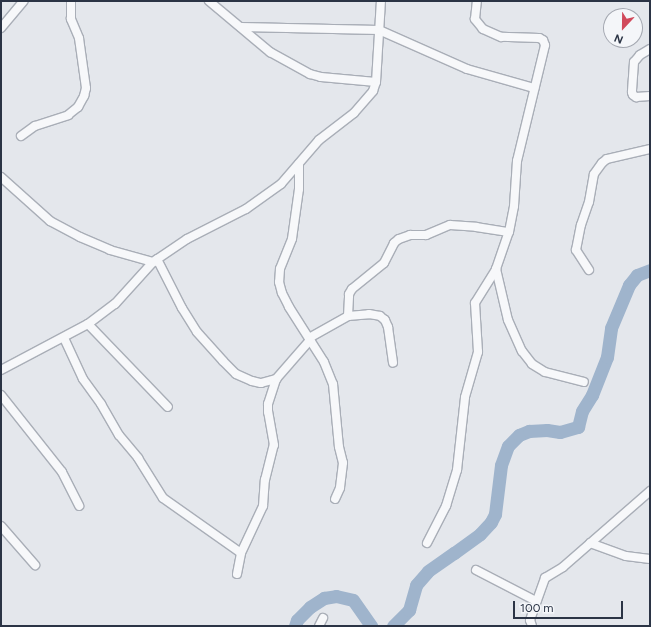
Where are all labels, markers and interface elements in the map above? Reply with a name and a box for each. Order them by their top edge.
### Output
north arrow [603,8,643,48]
text: N [612,31,625,46]
scale bar [515,593,625,619]
text: 100 m [520,601,554,615]

